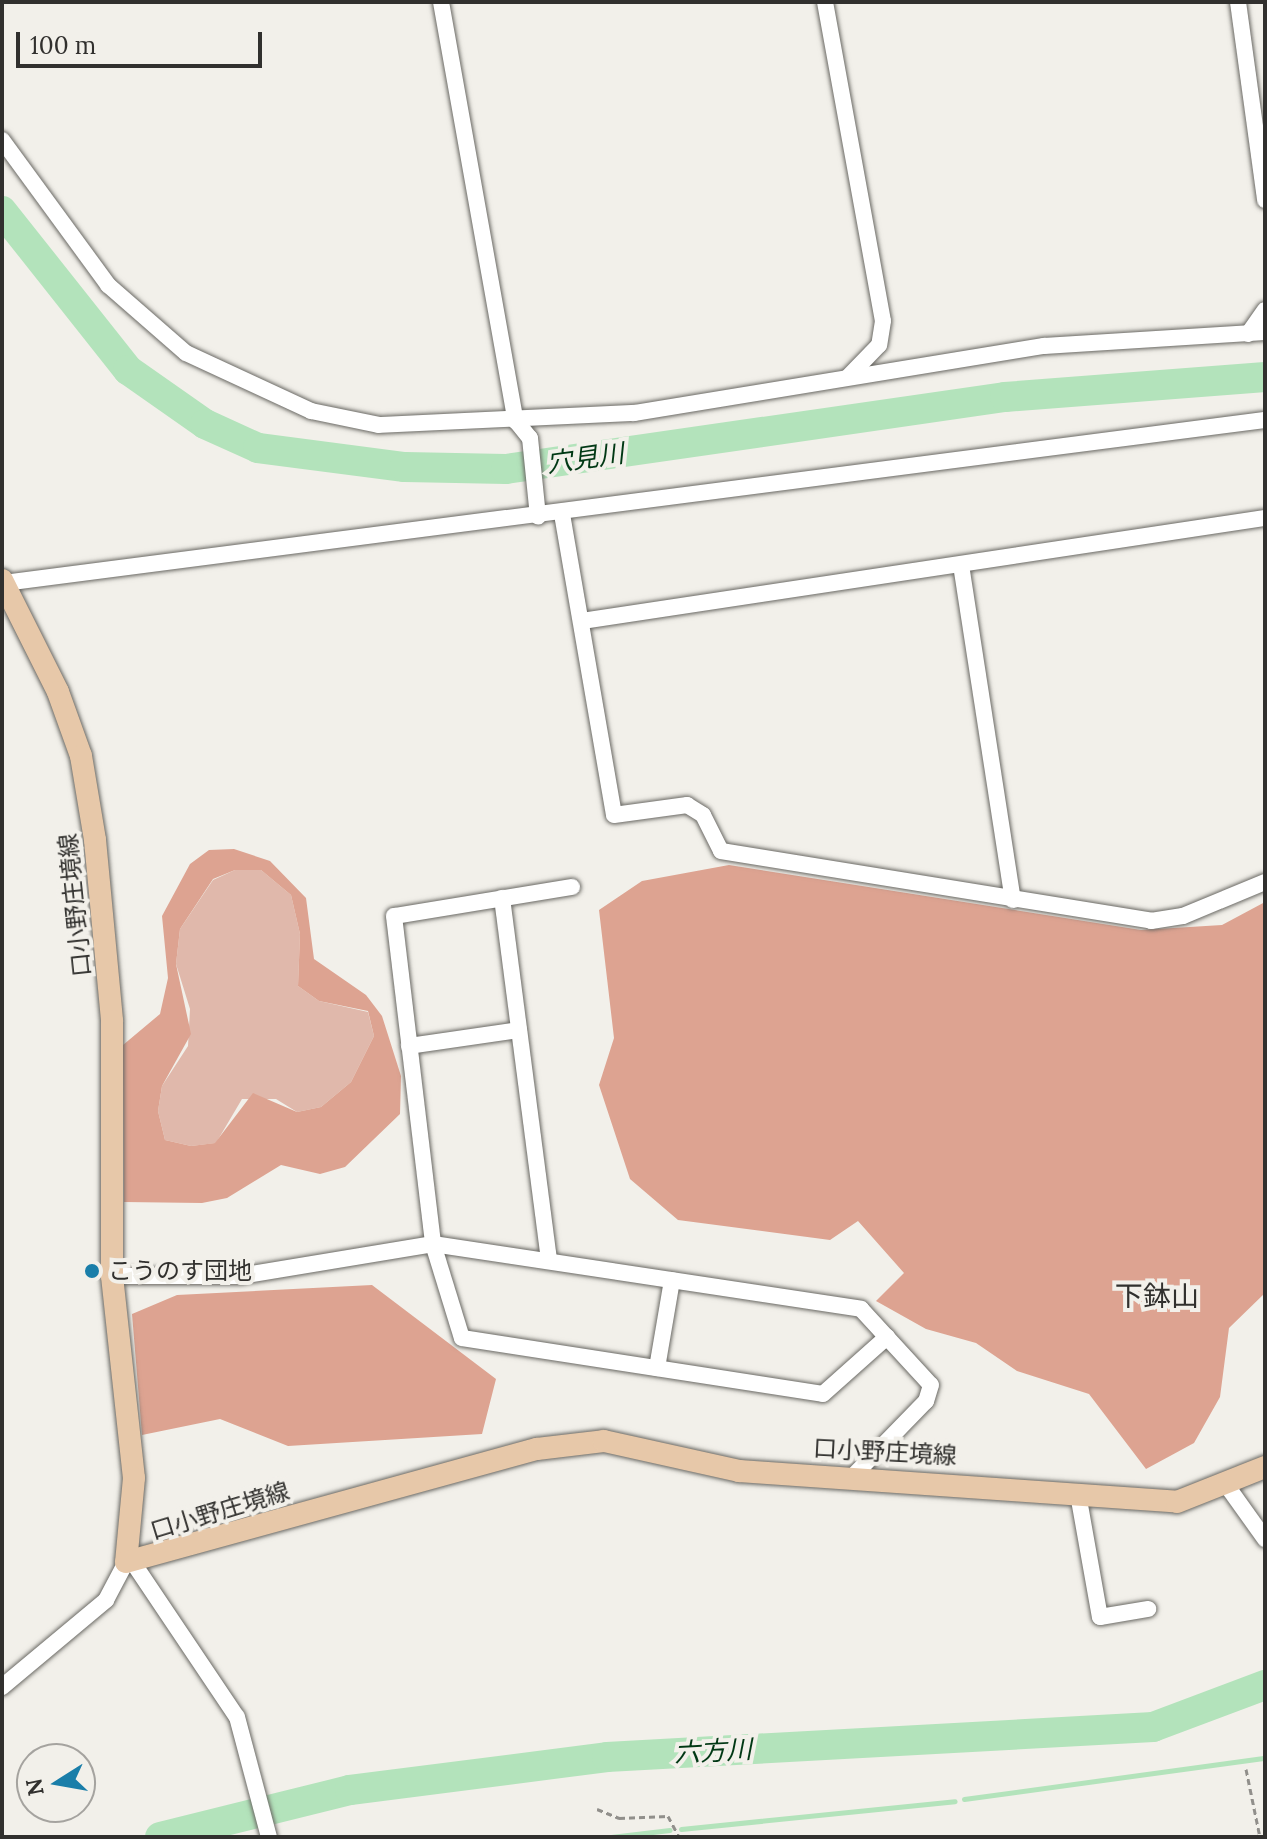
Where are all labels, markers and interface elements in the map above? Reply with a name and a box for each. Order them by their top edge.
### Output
scale bar [20,16,266,66]
text: 100 m [30,30,96,61]
water label: 穴見川 [544,437,626,479]
street label: 口小野庄境線 [53,832,97,978]
place label: こうのす団地 [108,1257,252,1285]
marker: こうのす団地 [83,1262,101,1280]
district label: 下鉢山 [1115,1279,1199,1313]
street label: 口小野庄境線 [812,1434,958,1470]
street label: 口小野庄境線 [147,1476,293,1546]
water label: 六方川 [673,1733,753,1769]
north arrow [16,1743,96,1823]
text: N [19,1776,50,1798]

